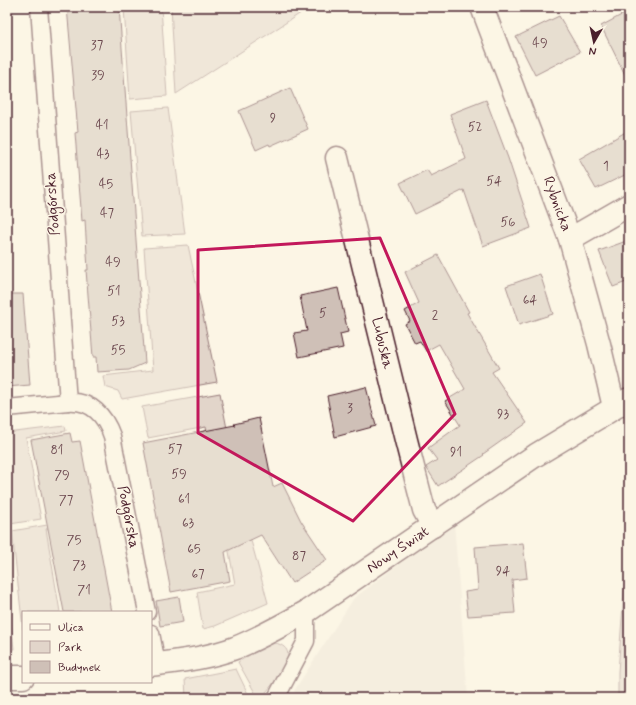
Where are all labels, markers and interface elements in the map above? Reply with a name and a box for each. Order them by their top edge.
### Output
north arrow [574,22,614,62]
house number: 49 [532,35,548,52]
house number: 37 [91,37,104,54]
text: N [588,43,597,58]
house number: 39 [91,67,105,84]
house number: 9 [270,110,276,127]
house number: 41 [95,117,109,134]
house number: 52 [468,119,482,136]
house number: 43 [96,146,110,163]
house number: 1 [603,158,609,175]
street label: Podgórska [41,171,66,236]
house number: 54 [486,173,502,190]
street label: Rybnicka [538,174,576,234]
house number: 45 [99,176,113,193]
house number: 47 [100,205,115,222]
house number: 56 [501,214,516,231]
house number: 49 [105,254,121,271]
house number: 51 [107,283,121,300]
house number: 64 [523,292,537,309]
house number: 5 [319,305,327,322]
house number: 2 [432,307,439,324]
house number: 53 [111,313,125,330]
street label: Lubuska [366,315,398,372]
house number: 55 [111,342,125,359]
house number: 3 [347,400,353,417]
house number: 93 [497,406,509,423]
house number: 57 [168,441,183,458]
house number: 81 [51,442,63,459]
house number: 91 [450,444,462,461]
house number: 59 [171,466,187,483]
house number: 79 [54,467,70,484]
street label: Podgórska [111,484,144,551]
house number: 61 [178,491,190,508]
house number: 77 [59,492,74,509]
house number: 63 [182,515,195,532]
street label: Nowy Świat [362,521,433,578]
house number: 75 [67,532,81,549]
house number: 65 [187,541,201,558]
house number: 87 [292,548,306,565]
house number: 73 [72,557,86,574]
house number: 94 [496,563,510,580]
house number: 67 [191,566,205,583]
house number: 71 [77,582,91,599]
legend [22,611,152,683]
text: Ulica [58,620,84,636]
text: Park [58,640,82,656]
text: Budynek [58,660,101,676]

